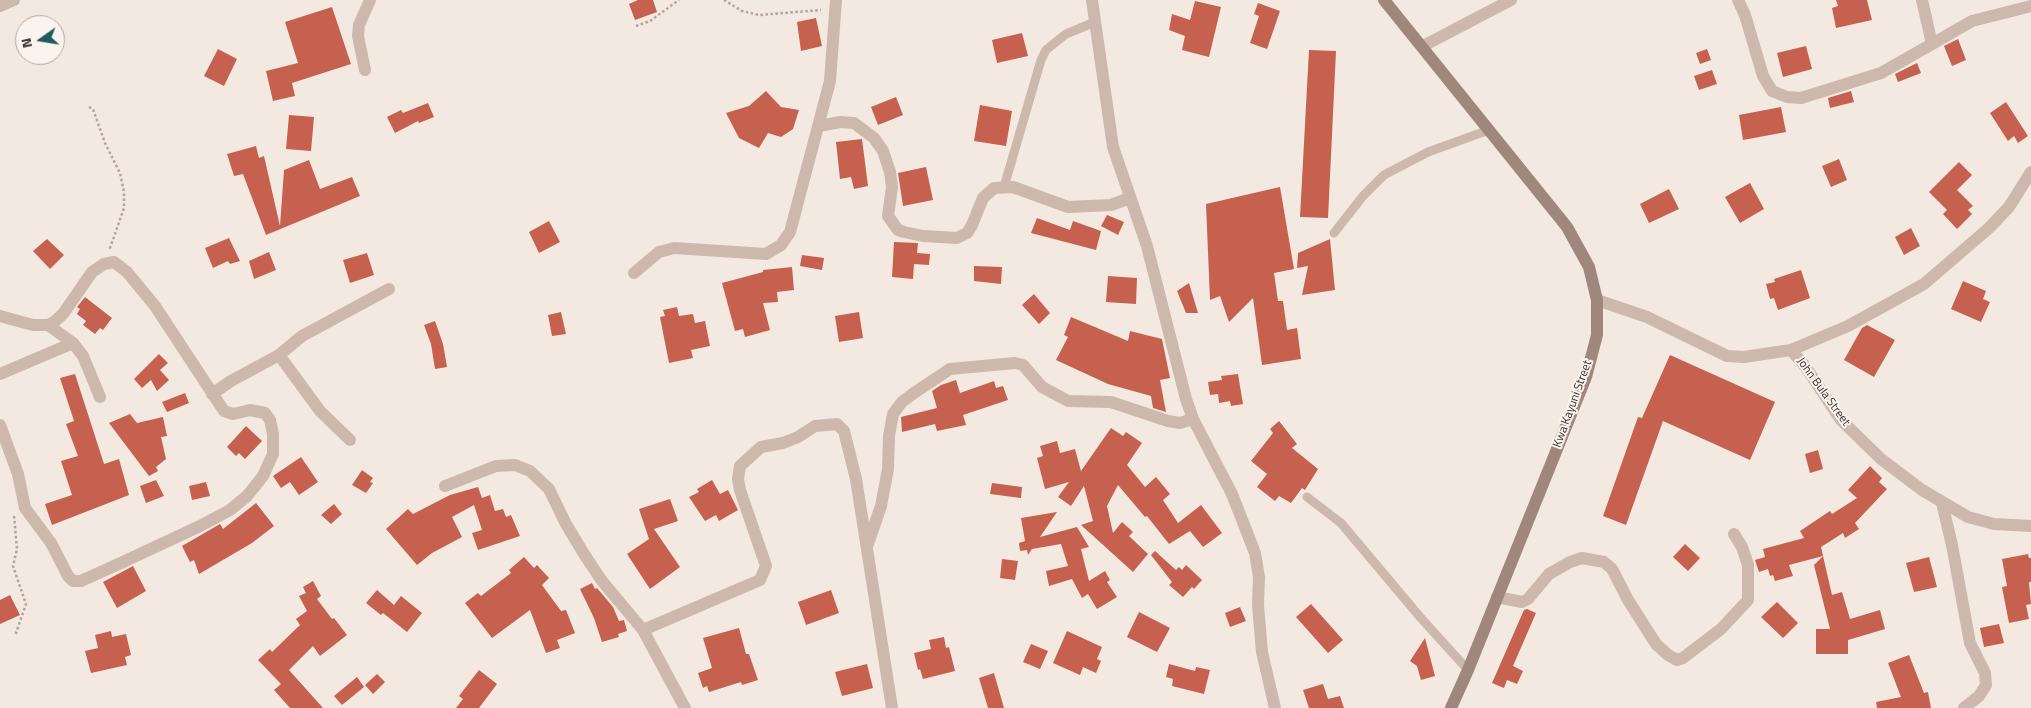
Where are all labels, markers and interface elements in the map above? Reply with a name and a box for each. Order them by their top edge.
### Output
north arrow [15,15,65,65]
text: N [15,36,37,50]
street label: John Bula Street [1793,355,1853,429]
street label: Kwa Kayuni Street [1551,358,1595,450]

